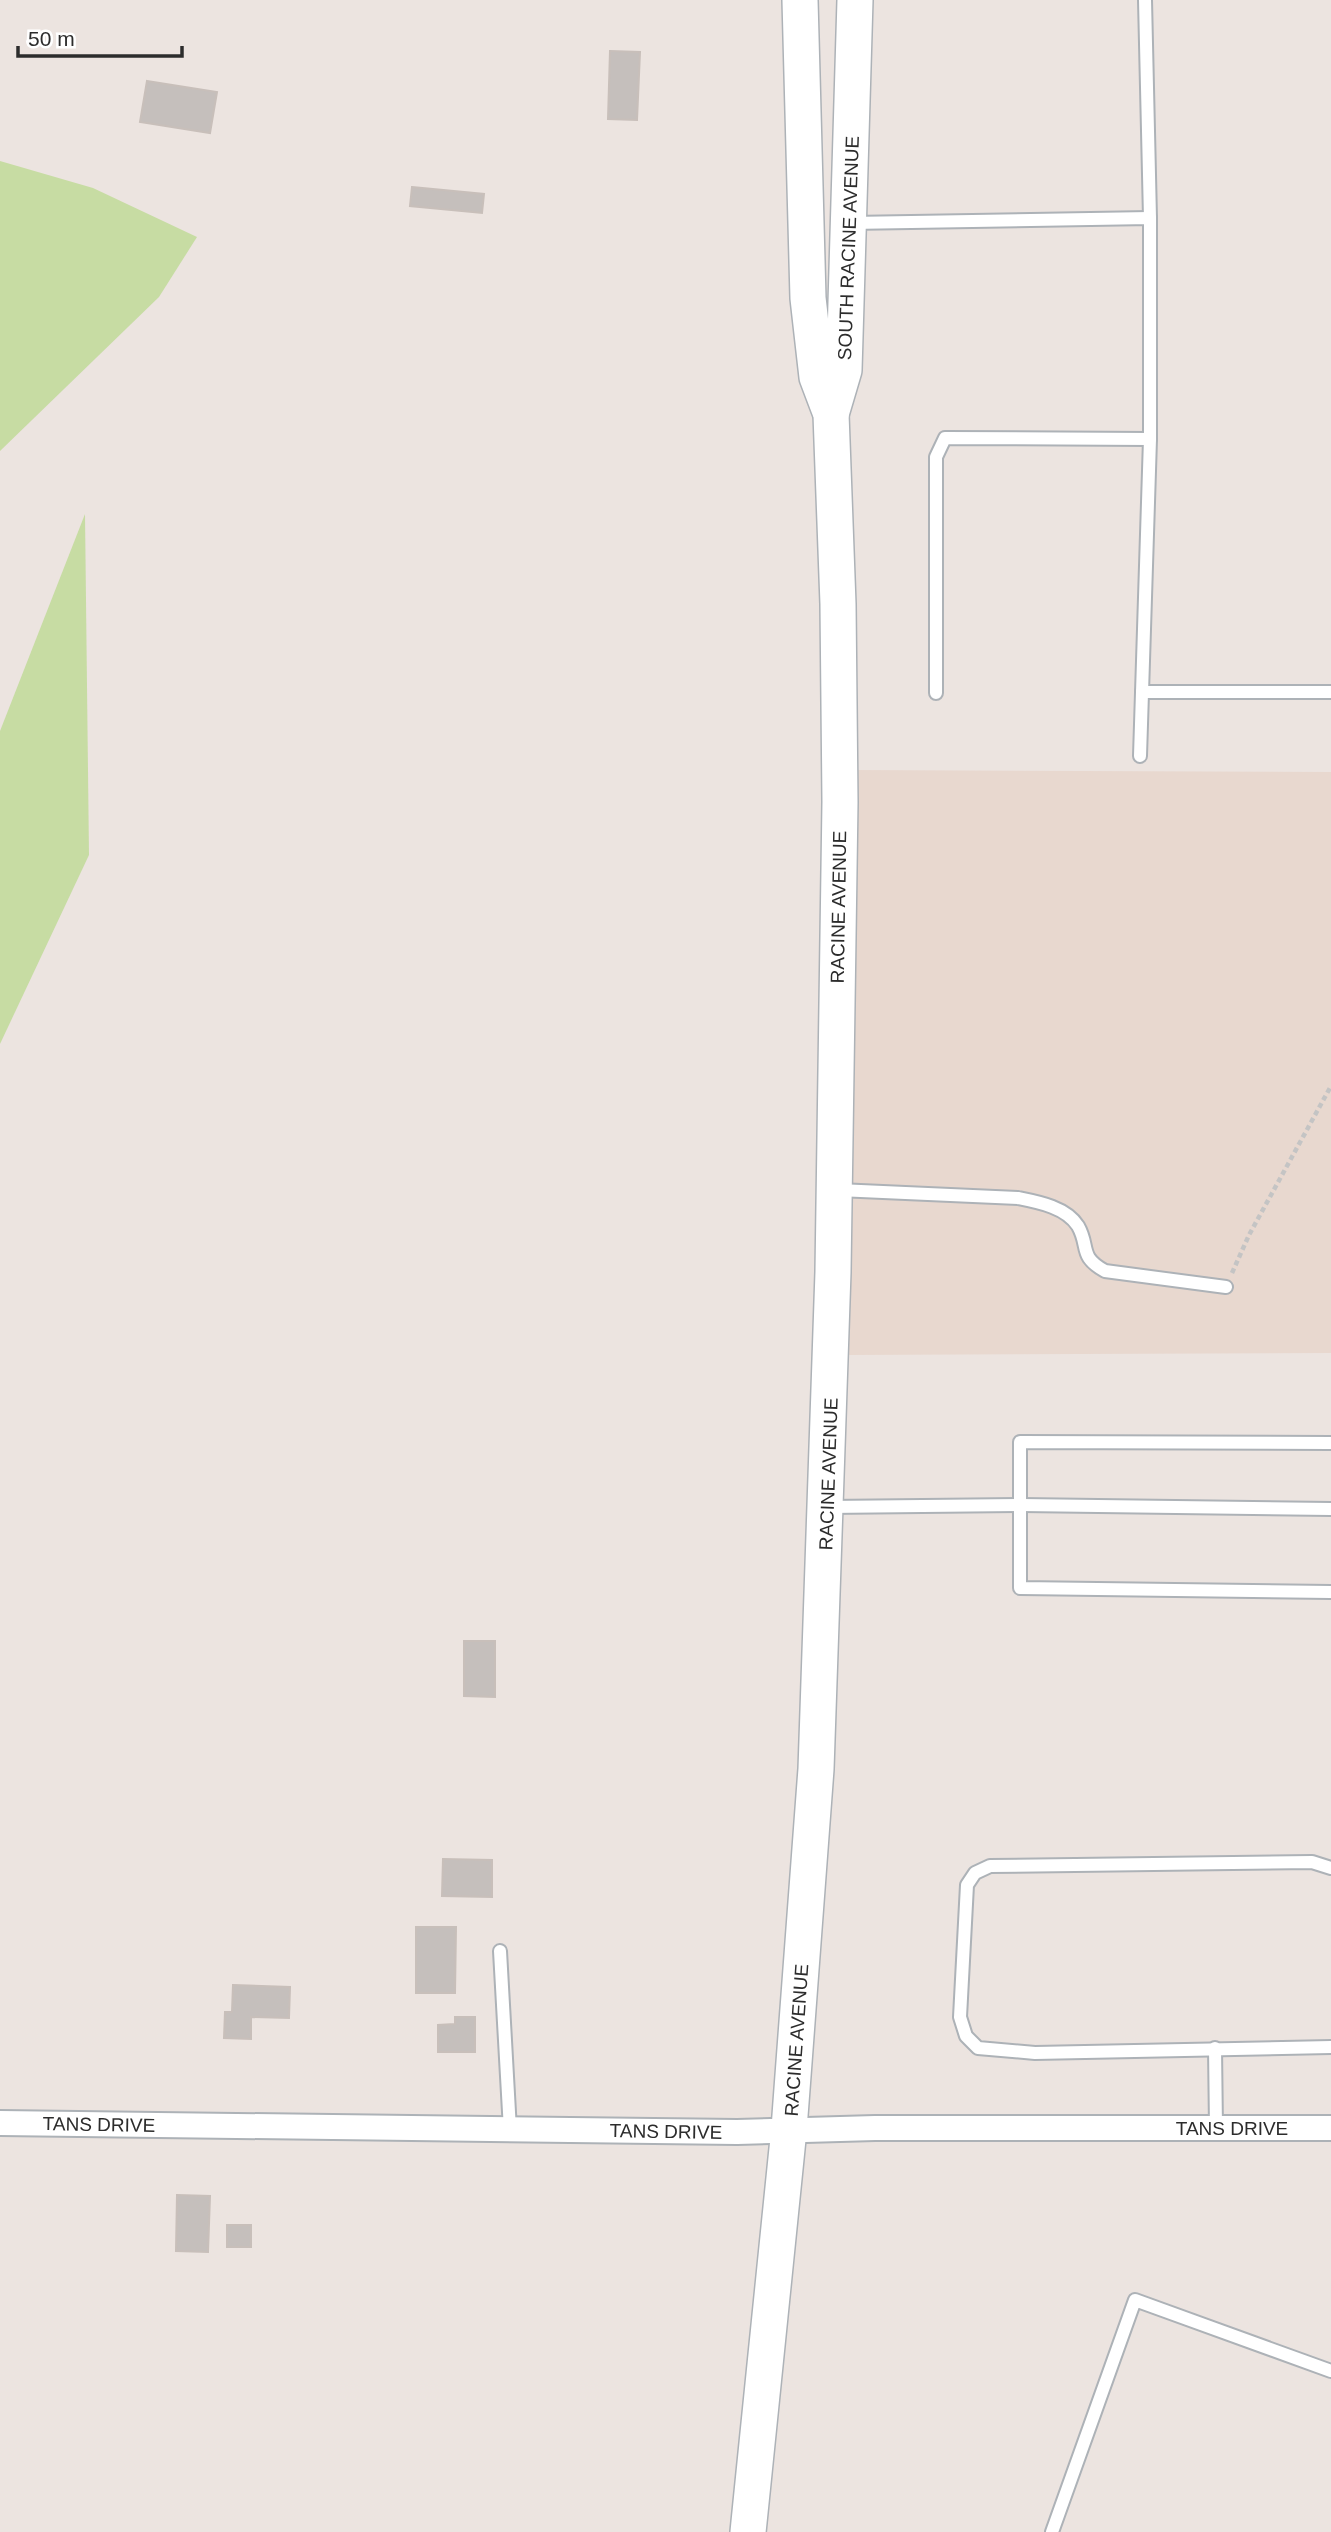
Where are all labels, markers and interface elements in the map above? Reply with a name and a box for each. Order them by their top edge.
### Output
scale bar [18,14,182,58]
text: 50 m [28,27,75,50]
street label: SOUTH RACINE AVENUE [834,135,863,361]
street label: RACINE AVENUE [827,830,850,984]
street label: RACINE AVENUE [815,1397,842,1551]
street label: RACINE AVENUE [781,1963,812,2117]
street label: TANS DRIVE [43,2113,155,2136]
street label: TANS DRIVE [1176,2118,1288,2139]
street label: TANS DRIVE [610,2120,722,2143]

